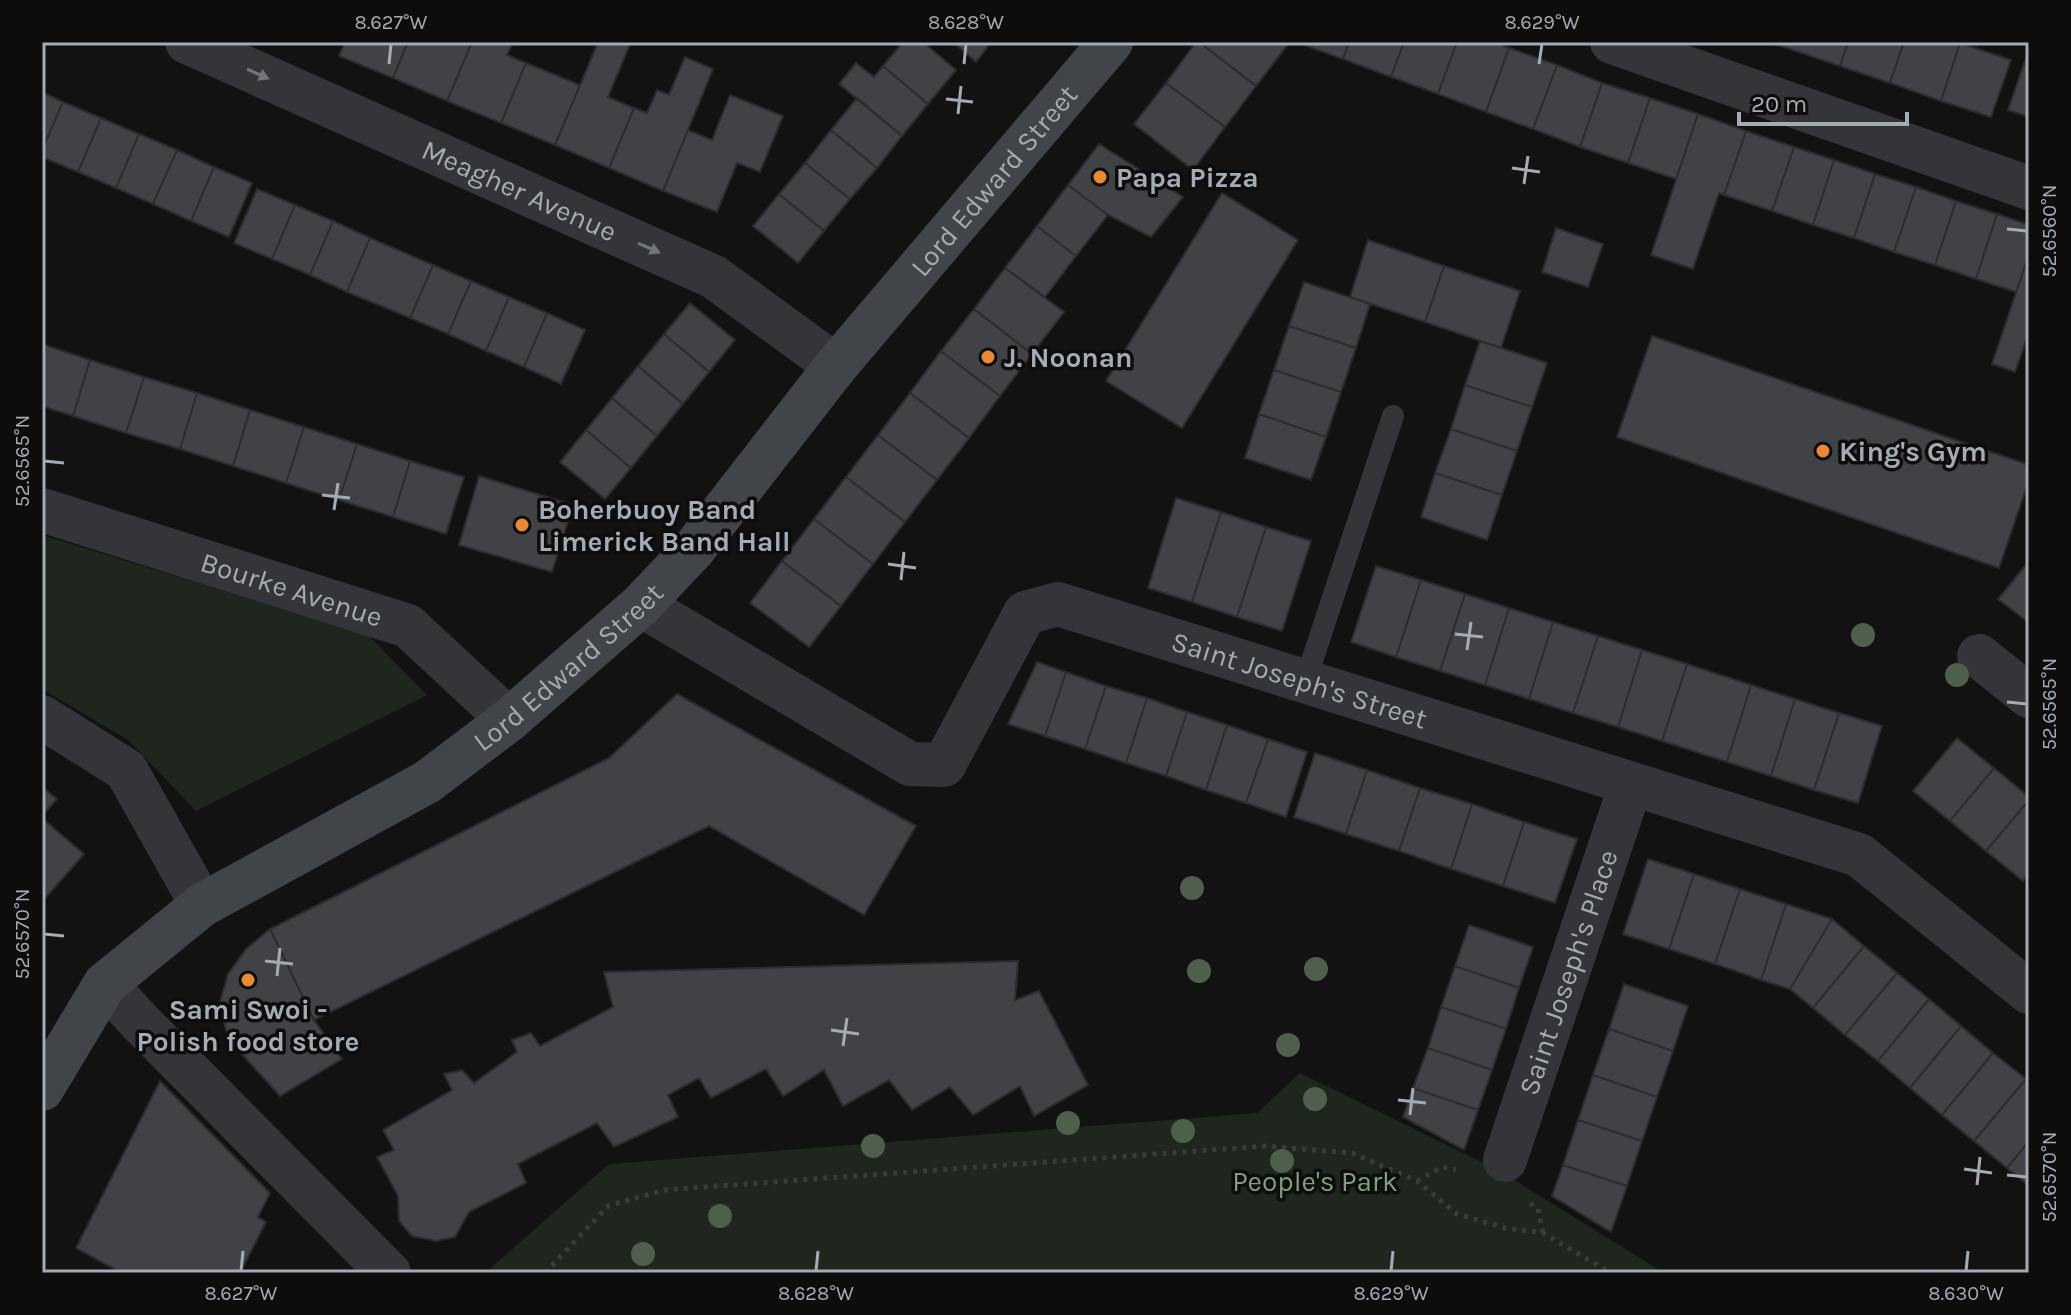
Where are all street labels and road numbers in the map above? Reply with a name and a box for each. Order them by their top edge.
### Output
street label: Lord Edward Street [903,78,1084,283]
street label: Meagher Avenue [417,132,622,248]
street label: Bourke Avenue [197,545,387,633]
street label: Lord Edward Street [466,576,670,758]
street label: Saint Joseph's Street [1168,624,1431,735]
street label: Saint Joseph's Place [1512,845,1624,1099]

